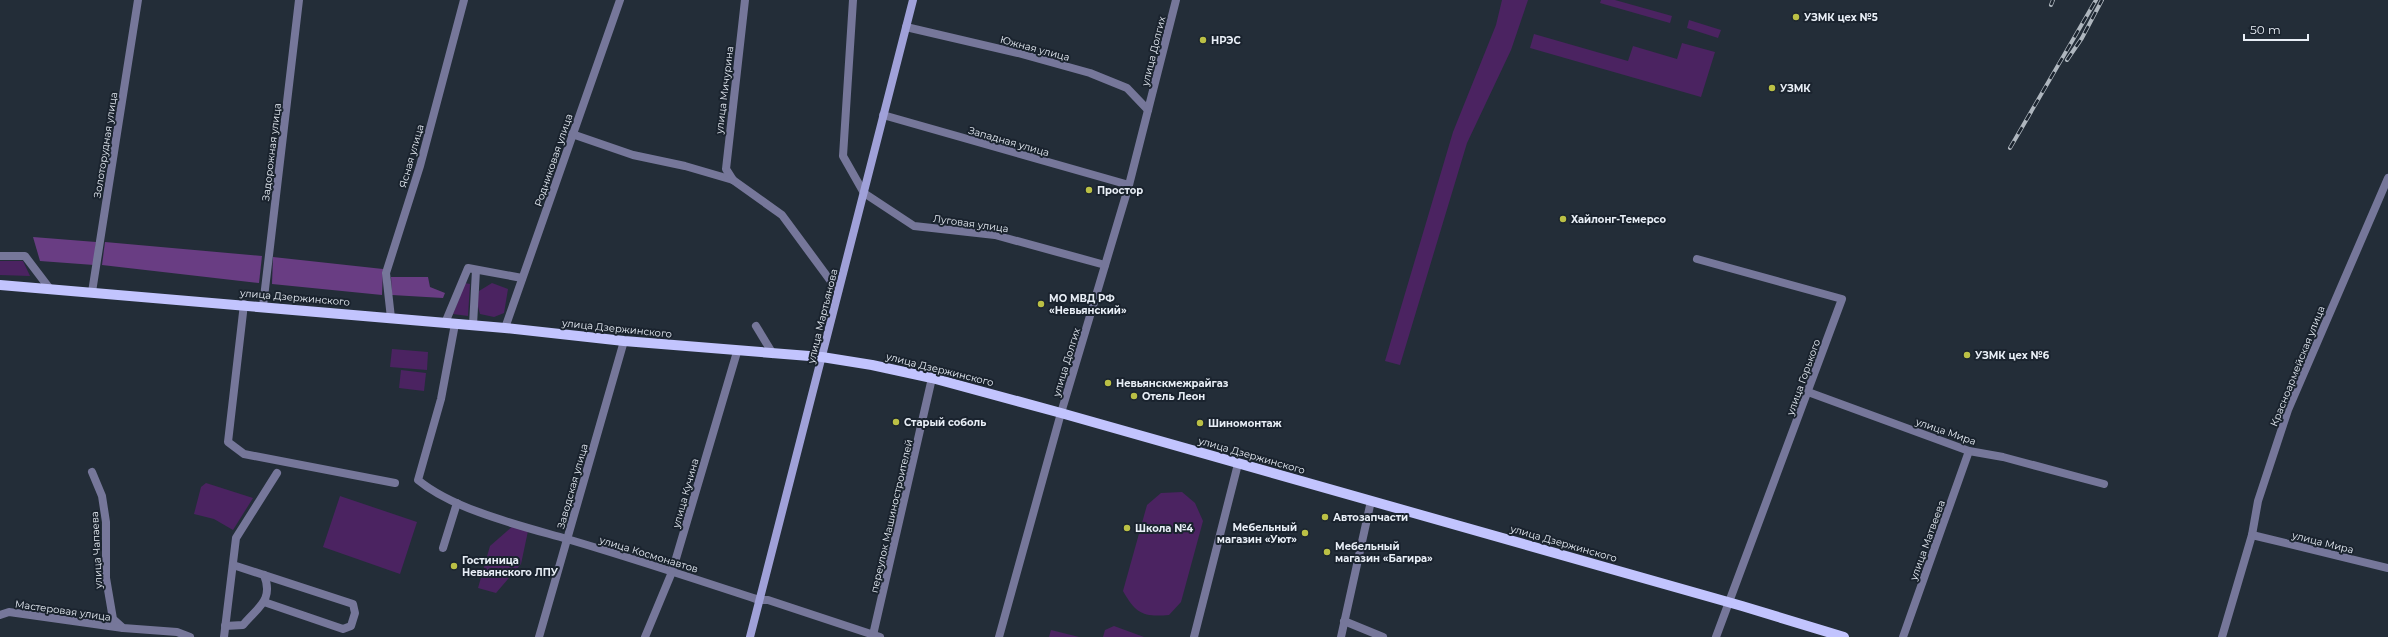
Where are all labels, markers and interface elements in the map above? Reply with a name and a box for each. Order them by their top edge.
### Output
place label: УЗМК цех №5 [1804,11,1878,24]
marker: УЗМК цех №5 [1791,12,1801,22]
street label: улица Долгих [1138,14,1169,88]
scale bar [2244,16,2308,42]
text: 50 m [2250,22,2281,37]
street label: Южная улица [999,33,1071,64]
place label: НРЭС [1211,34,1241,47]
marker: НРЭС [1198,35,1208,45]
street label: улица Мичурина [713,45,736,136]
place label: УЗМК [1780,82,1811,95]
marker: УЗМК [1767,83,1777,93]
street label: Золоторудная улица [91,91,120,199]
street label: Задорожная улица [259,102,284,202]
street label: Родниковая улица [531,112,575,208]
street label: Ясная улица [396,123,427,189]
street label: Западная улица [967,124,1051,159]
place label: Простор [1097,184,1143,197]
marker: Простор [1084,185,1094,195]
street label: Луговая улица [932,212,1010,235]
place label: Хайлонг-Темерсо [1571,213,1666,226]
marker: Хайлонг-Темерсо [1558,214,1568,224]
street label: улица Мартьянова [804,267,841,366]
street label: улица Дзержинского [238,286,351,309]
place label: МО МВД РФ «Невьянский» [1049,292,1127,317]
marker: МО МВД РФ «Невьянский» [1036,299,1046,309]
street label: Красноармейская улица [2267,304,2328,428]
street label: улица Дзержинского [560,316,673,341]
street label: улица Долгих [1050,326,1083,399]
street label: улица Горького [1783,337,1823,418]
place label: УЗМК цех №6 [1975,349,2050,362]
street label: улица Дзержинского [884,350,995,389]
marker: УЗМК цех №6 [1962,350,1972,360]
place label: Невьянскмежрайгаз [1116,377,1229,390]
marker: Невьянскмежрайгаз [1103,378,1113,388]
place label: Отель Леон [1142,390,1205,403]
marker: Отель Леон [1129,391,1139,401]
street label: улица Мира [1913,415,1978,448]
place label: Старый соболь [904,416,986,429]
marker: Старый соболь [891,417,901,427]
place label: Шиномонтаж [1208,417,1283,430]
marker: Шиномонтаж [1195,418,1205,428]
street label: улица Дзержинского [1196,434,1307,477]
street label: переулок Машиностроителей [867,438,916,594]
street label: Заводская улица [554,442,591,530]
street label: улица Кучина [669,457,702,530]
street label: улица Матвеева [1907,498,1948,583]
street label: улица Чапаева [88,511,105,590]
place label: Автозапчасти [1333,511,1408,524]
marker: Автозапчасти [1320,512,1330,522]
place label: Мебельный магазин «Уют» [1217,521,1297,546]
place label: Школа №4 [1135,522,1193,535]
street label: улица Дзержинского [1508,522,1619,565]
marker: Школа №4 [1122,523,1132,533]
marker: Мебельный магазин «Уют» [1300,528,1310,538]
street label: улица Мира [2290,528,2355,556]
street label: улица Космонавтов [597,533,700,576]
place label: Мебельный магазин «Багира» [1335,540,1433,565]
marker: Мебельный магазин «Багира» [1322,547,1332,557]
place label: Гостиница Невьянского ЛПУ [462,554,559,579]
marker: Гостиница Невьянского ЛПУ [449,561,459,571]
street label: Мастеровая улица [14,597,112,624]

